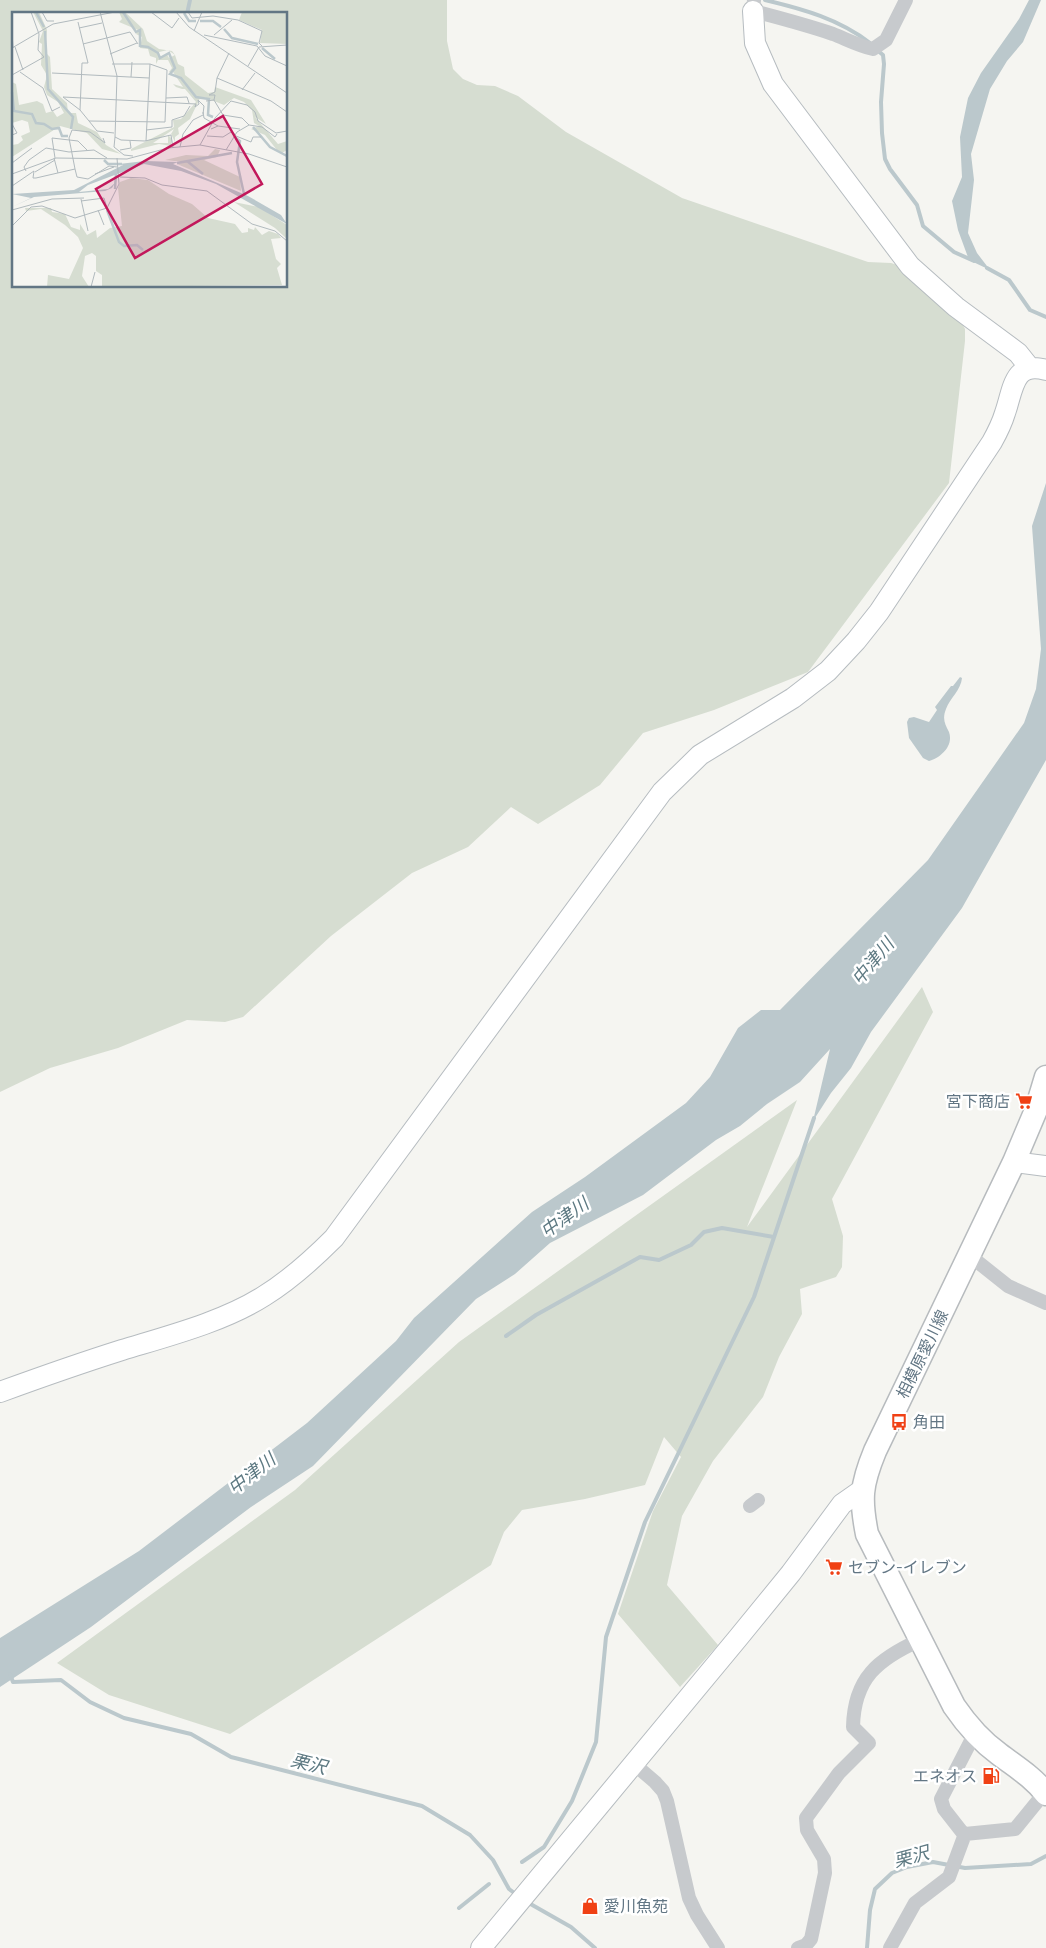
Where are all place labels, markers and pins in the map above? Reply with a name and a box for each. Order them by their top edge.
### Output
place label: 宮下商店 [946,1090,1010,1112]
supermarket icon: 宮下商店 [1014,1091,1034,1111]
place label: 角田 [913,1411,945,1433]
bus stop icon: 角田 [889,1412,909,1432]
place label: セブン-イレブン [848,1556,967,1578]
supermarket icon: セブン-イレブン [824,1557,844,1577]
place label: エネオス [913,1765,977,1787]
fuel station icon: エネオス [981,1766,1001,1786]
place label: 愛川魚苑 [604,1895,668,1917]
shop icon: 愛川魚苑 [580,1896,600,1916]

